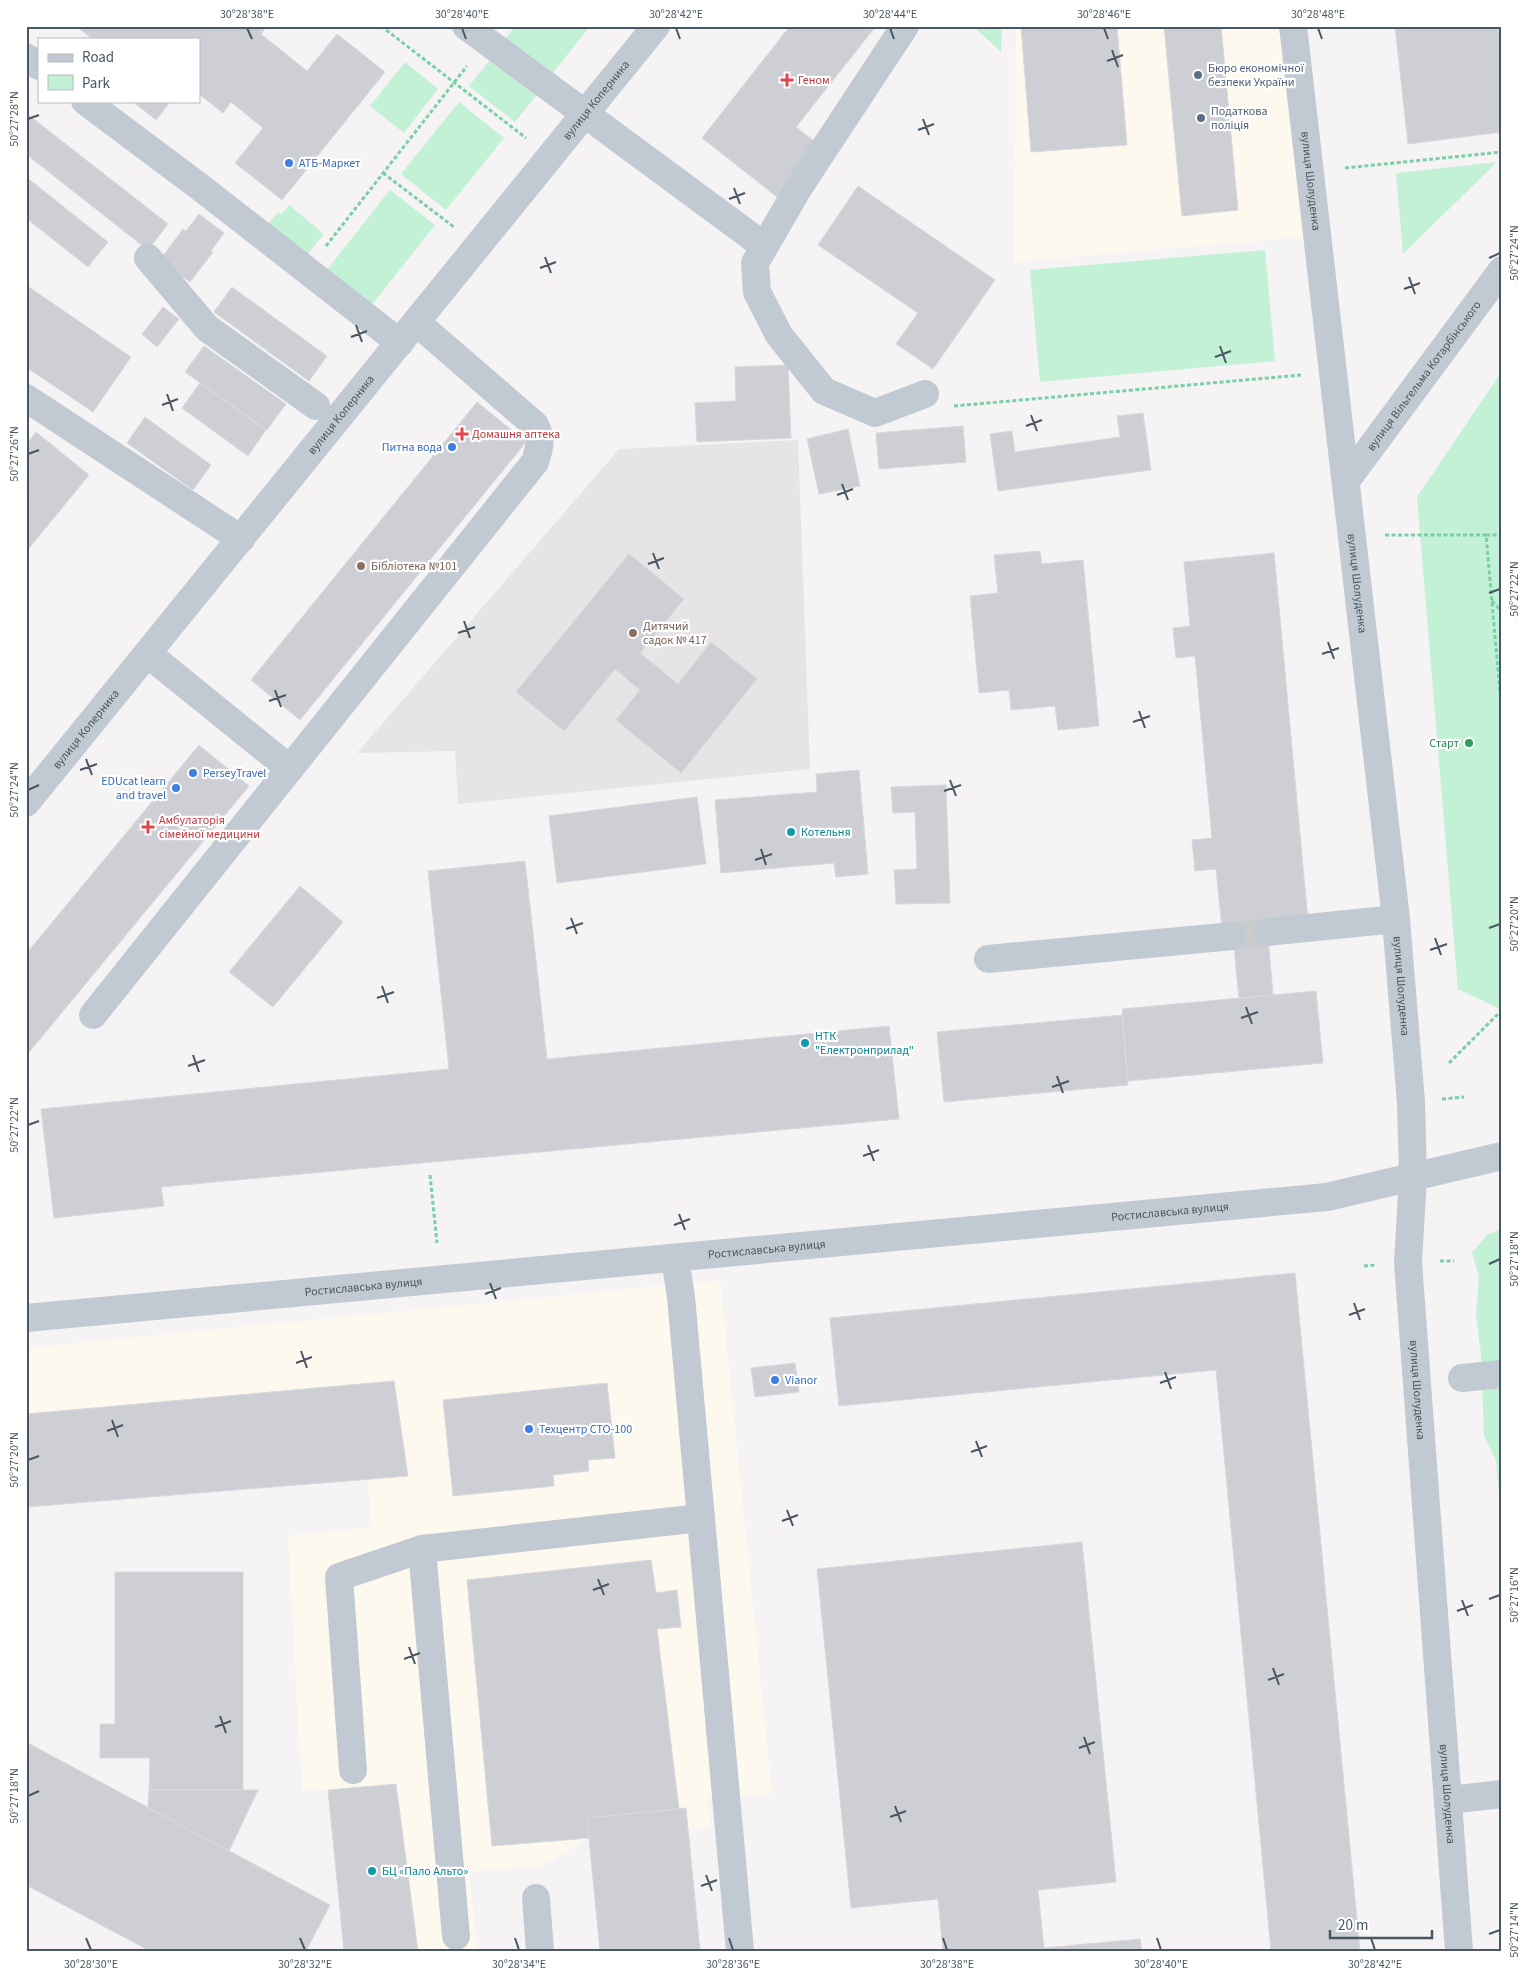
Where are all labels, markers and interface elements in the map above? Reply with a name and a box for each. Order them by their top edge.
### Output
text: 30°28'38"E [220,6,274,23]
text: 30°28'40"E [435,6,489,23]
text: 30°28'42"E [649,6,703,23]
text: 30°28'44"E [863,6,917,23]
text: 30°28'46"E [1077,6,1131,23]
text: 30°28'48"E [1291,6,1345,23]
legend [38,38,200,102]
text: Road [82,47,114,68]
street label: вулиця Коперника [559,57,634,144]
place label: Бюро економічної безпеки України [1208,60,1305,91]
marker: Бюро економічної безпеки України [1192,69,1204,81]
place label: Геном [798,72,830,89]
text: Park [82,73,111,94]
marker: Геном [780,73,794,87]
text: 50°27'28"N [6,91,23,147]
place label: Податкова поліція [1211,103,1267,134]
marker: Податкова поліція [1195,112,1207,124]
street label: вулиця Шолуденка [1296,130,1325,232]
place label: АТБ-Маркет [299,155,361,172]
marker: АТБ-Маркет [283,157,295,169]
text: 50°27'24"N [1506,225,1523,281]
street label: вулиця Вільгельма Котарбінського [1363,297,1486,455]
street label: вулиця Коперника [304,371,379,458]
text: 50°27'26"N [6,426,23,482]
place label: Домашня аптека [472,426,560,443]
marker: Домашня аптека [456,428,468,440]
place label: Питна вода [382,439,442,456]
marker: Питна вода [446,441,458,453]
street label: вулиця Шолуденка [1343,533,1371,634]
place label: Бібліотека №101 [371,558,457,575]
marker: Бібліотека №101 [355,560,367,572]
text: 50°27'22"N [1506,561,1523,617]
place label: Дитячий садок № 417 [643,618,707,649]
marker: Дитячий садок № 417 [627,627,639,639]
street label: вулиця Коперника [49,686,124,773]
place label: Старт [1429,735,1459,752]
marker: Старт [1463,737,1475,749]
text: 50°27'24"N [6,762,23,818]
place label: PerseyTravel [203,765,266,782]
marker: PerseyTravel [187,767,199,779]
place label: EDUcat learn and travel [101,773,166,804]
marker: EDUcat learn and travel [170,782,182,794]
place label: Амбулаторія сімейної медицини [159,812,260,843]
marker: Амбулаторія сімейної медицини [141,820,155,834]
place label: Котельня [801,824,851,841]
marker: Котельня [785,826,797,838]
text: 50°27'20"N [1506,896,1523,952]
street label: вулиця Шолуденка [1388,935,1414,1036]
place label: НТК "Електронприлад" [815,1028,914,1059]
marker: НТК "Електронприлад" [799,1037,811,1049]
text: 50°27'22"N [6,1097,23,1153]
street label: Ростиславська вулиця [1110,1198,1230,1226]
text: 50°27'18"N [1506,1231,1523,1287]
street label: Ростиславська вулиця [707,1236,826,1264]
street label: Ростиславська вулиця [304,1273,423,1301]
street label: вулиця Шолуденка [1405,1339,1429,1440]
place label: Vianor [785,1372,818,1389]
marker: Vianor [769,1374,781,1386]
place label: Техцентр СТО-100 [539,1421,632,1438]
marker: Техцентр СТО-100 [523,1423,535,1435]
text: 50°27'20"N [6,1432,23,1488]
text: 50°27'16"N [1506,1567,1523,1623]
street label: вулиця Шолуденка [1435,1743,1459,1844]
text: 50°27'18"N [6,1768,23,1824]
place label: БЦ «Пало Альто» [382,1863,468,1880]
marker: БЦ «Пало Альто» [366,1865,378,1877]
text: 50°27'14"N [1506,1902,1523,1958]
scale bar [1330,1907,1433,1939]
text: 20 m [1338,1915,1368,1936]
text: 30°28'30"E [64,1956,118,1973]
text: 30°28'32"E [278,1956,332,1973]
text: 30°28'34"E [492,1956,546,1973]
text: 30°28'36"E [706,1956,760,1973]
text: 30°28'38"E [920,1956,974,1973]
text: 30°28'40"E [1134,1956,1188,1973]
text: 30°28'42"E [1348,1956,1402,1973]

